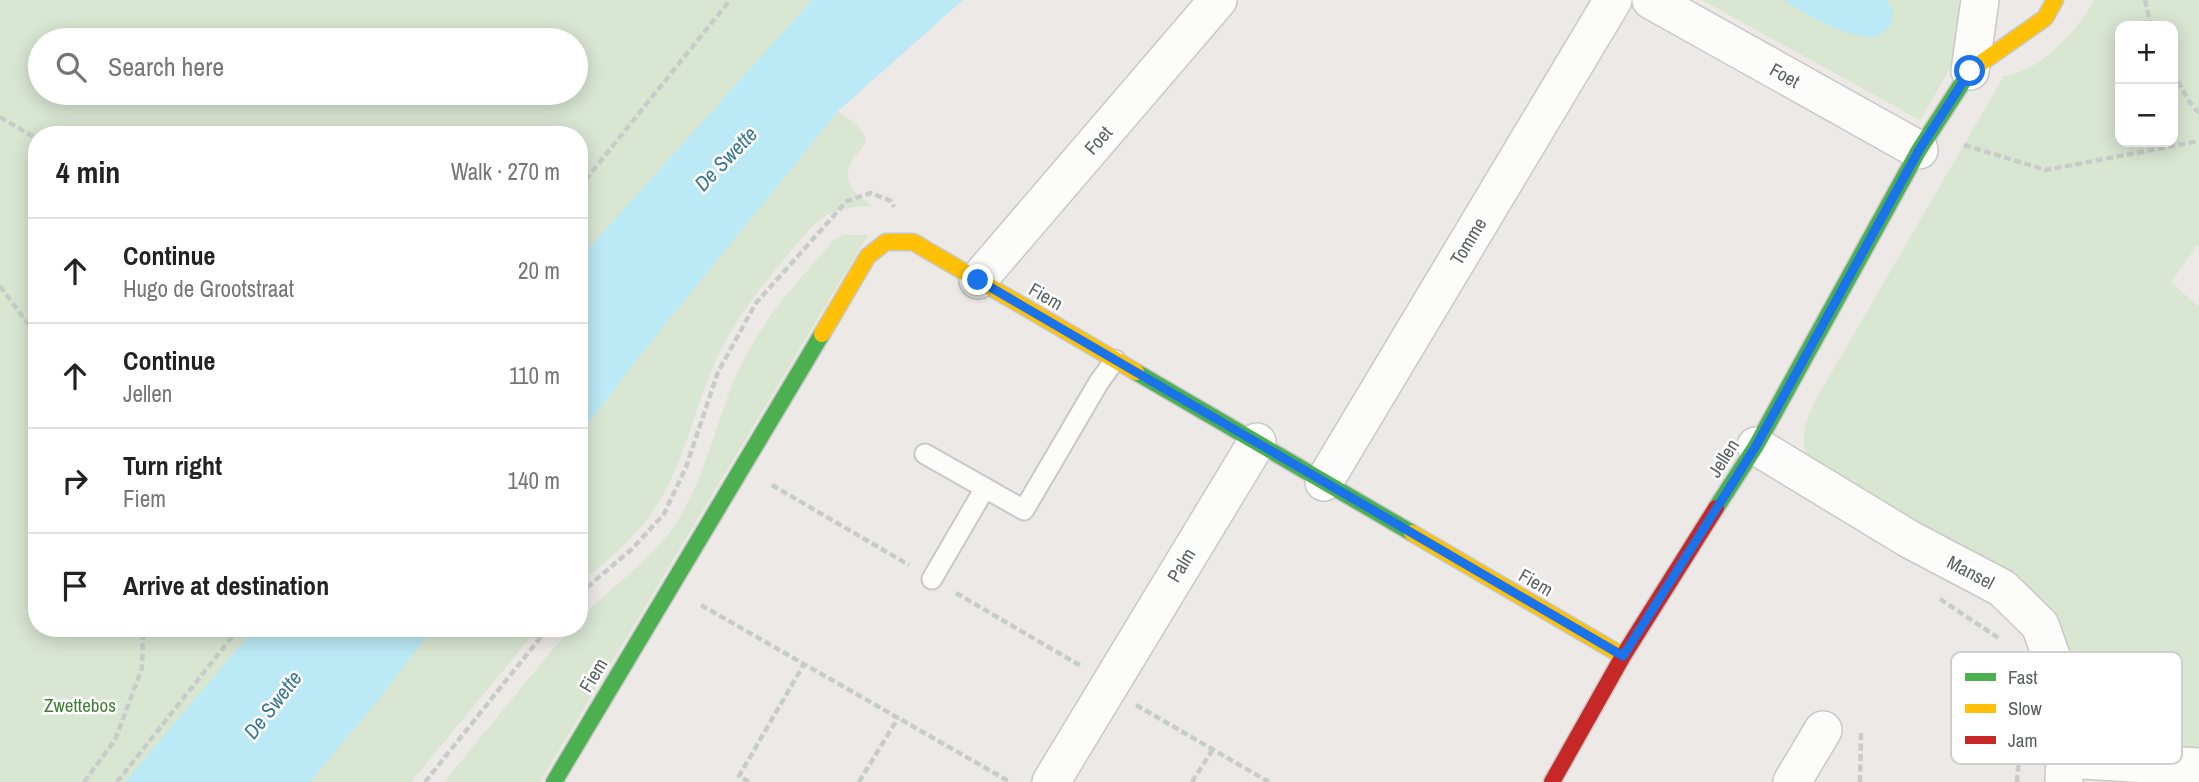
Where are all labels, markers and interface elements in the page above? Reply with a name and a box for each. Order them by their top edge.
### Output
map controls [2115,21,2178,147]
button: + [2115,21,2178,84]
search box [28,28,588,105]
icon: search [52,48,90,86]
text: Search here [108,49,224,84]
route start [1954,55,1985,86]
street label: Foet [1765,56,1805,94]
button: − [2115,84,2178,147]
street label: Foet [1078,119,1118,160]
water label: De Swette [688,120,764,197]
text: 4 min [56,152,120,192]
text: Walk · 270 m [451,156,560,187]
street label: Tomme [1444,212,1492,270]
text: Continue [123,238,215,273]
icon: ahead [56,252,94,290]
text: 20 m [518,255,560,286]
route end [962,264,993,295]
text: Hugo de Grootstraat [123,273,294,304]
street label: Fiem [1024,276,1068,316]
text: Continue [123,343,215,378]
icon: ahead [56,357,94,395]
text: 110 m [509,360,560,391]
text: Jellen [123,378,172,409]
street label: Jellen [1701,434,1745,482]
text: Turn right [123,448,222,483]
icon: right [56,462,94,500]
text: 140 m [508,465,560,496]
text: Fiem [123,483,166,514]
street label: Palm [1161,543,1201,587]
street label: Mansel [1943,549,1999,595]
street label: Fiem [1514,562,1558,602]
icon: arrive [56,567,94,605]
text: Arrive at destination [123,568,329,603]
legend [1951,652,2182,764]
street label: Fiem [573,653,613,697]
water label: De Swette [237,664,308,745]
text: Fast [2008,664,2038,690]
park label: Zwettebos [44,692,116,718]
text: Slow [2008,695,2043,721]
text: Jam [2008,727,2037,753]

